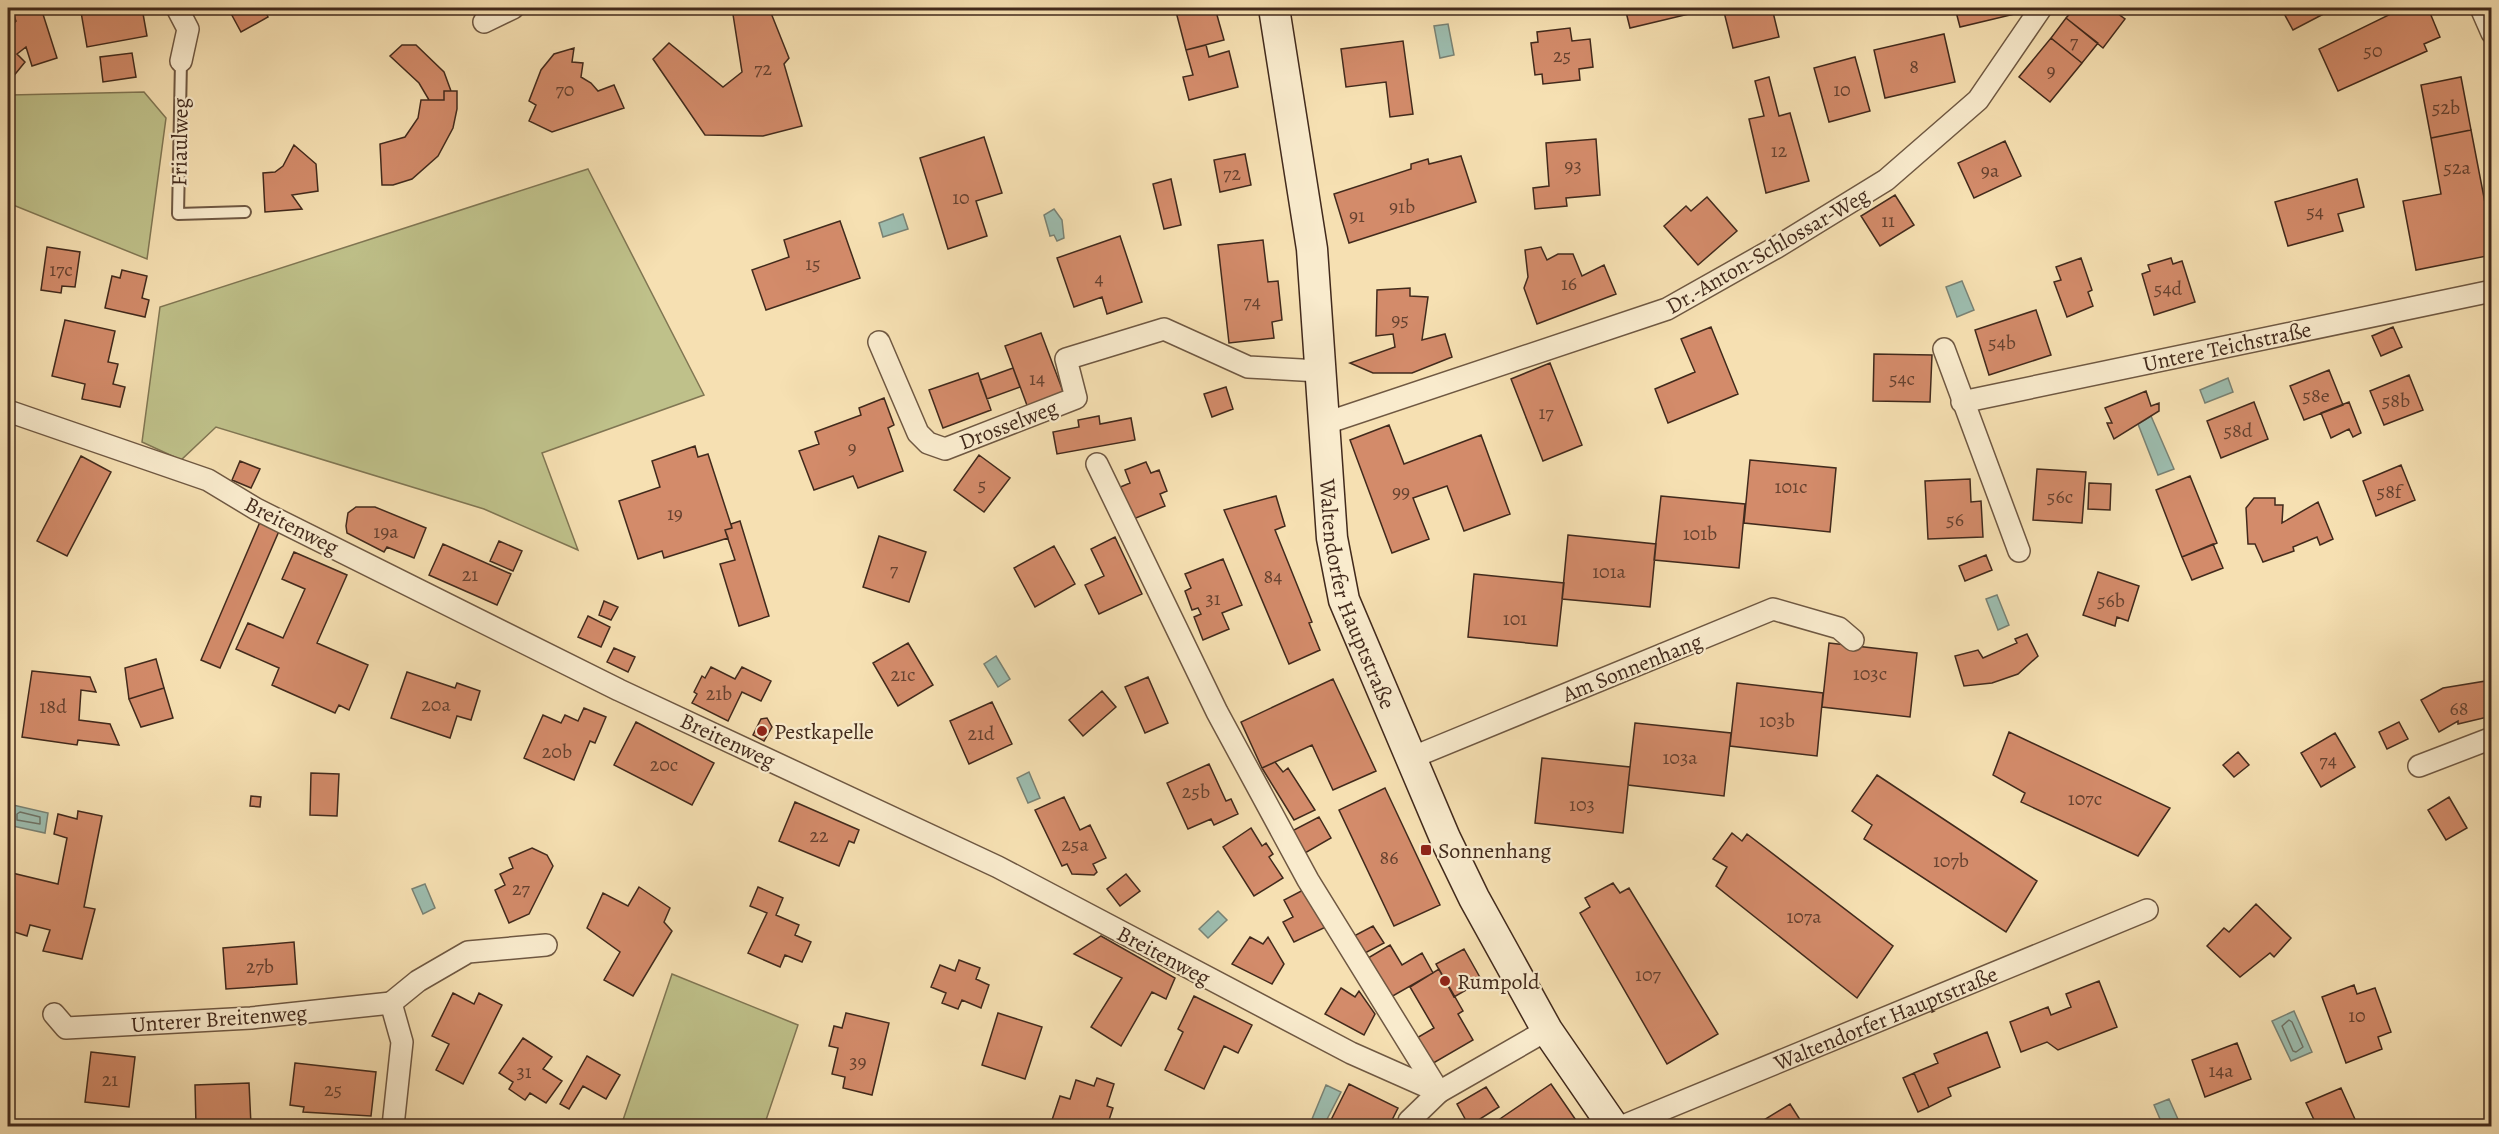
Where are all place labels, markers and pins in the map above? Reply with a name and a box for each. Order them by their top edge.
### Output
place label: Pestkapelle [774,717,874,747]
marker: Pestkapelle [755,724,769,738]
place label: Sonnenhang [1438,836,1551,866]
marker: Sonnenhang [1419,843,1433,857]
place label: Rumpold [1457,967,1540,997]
marker: Rumpold [1438,974,1452,988]

